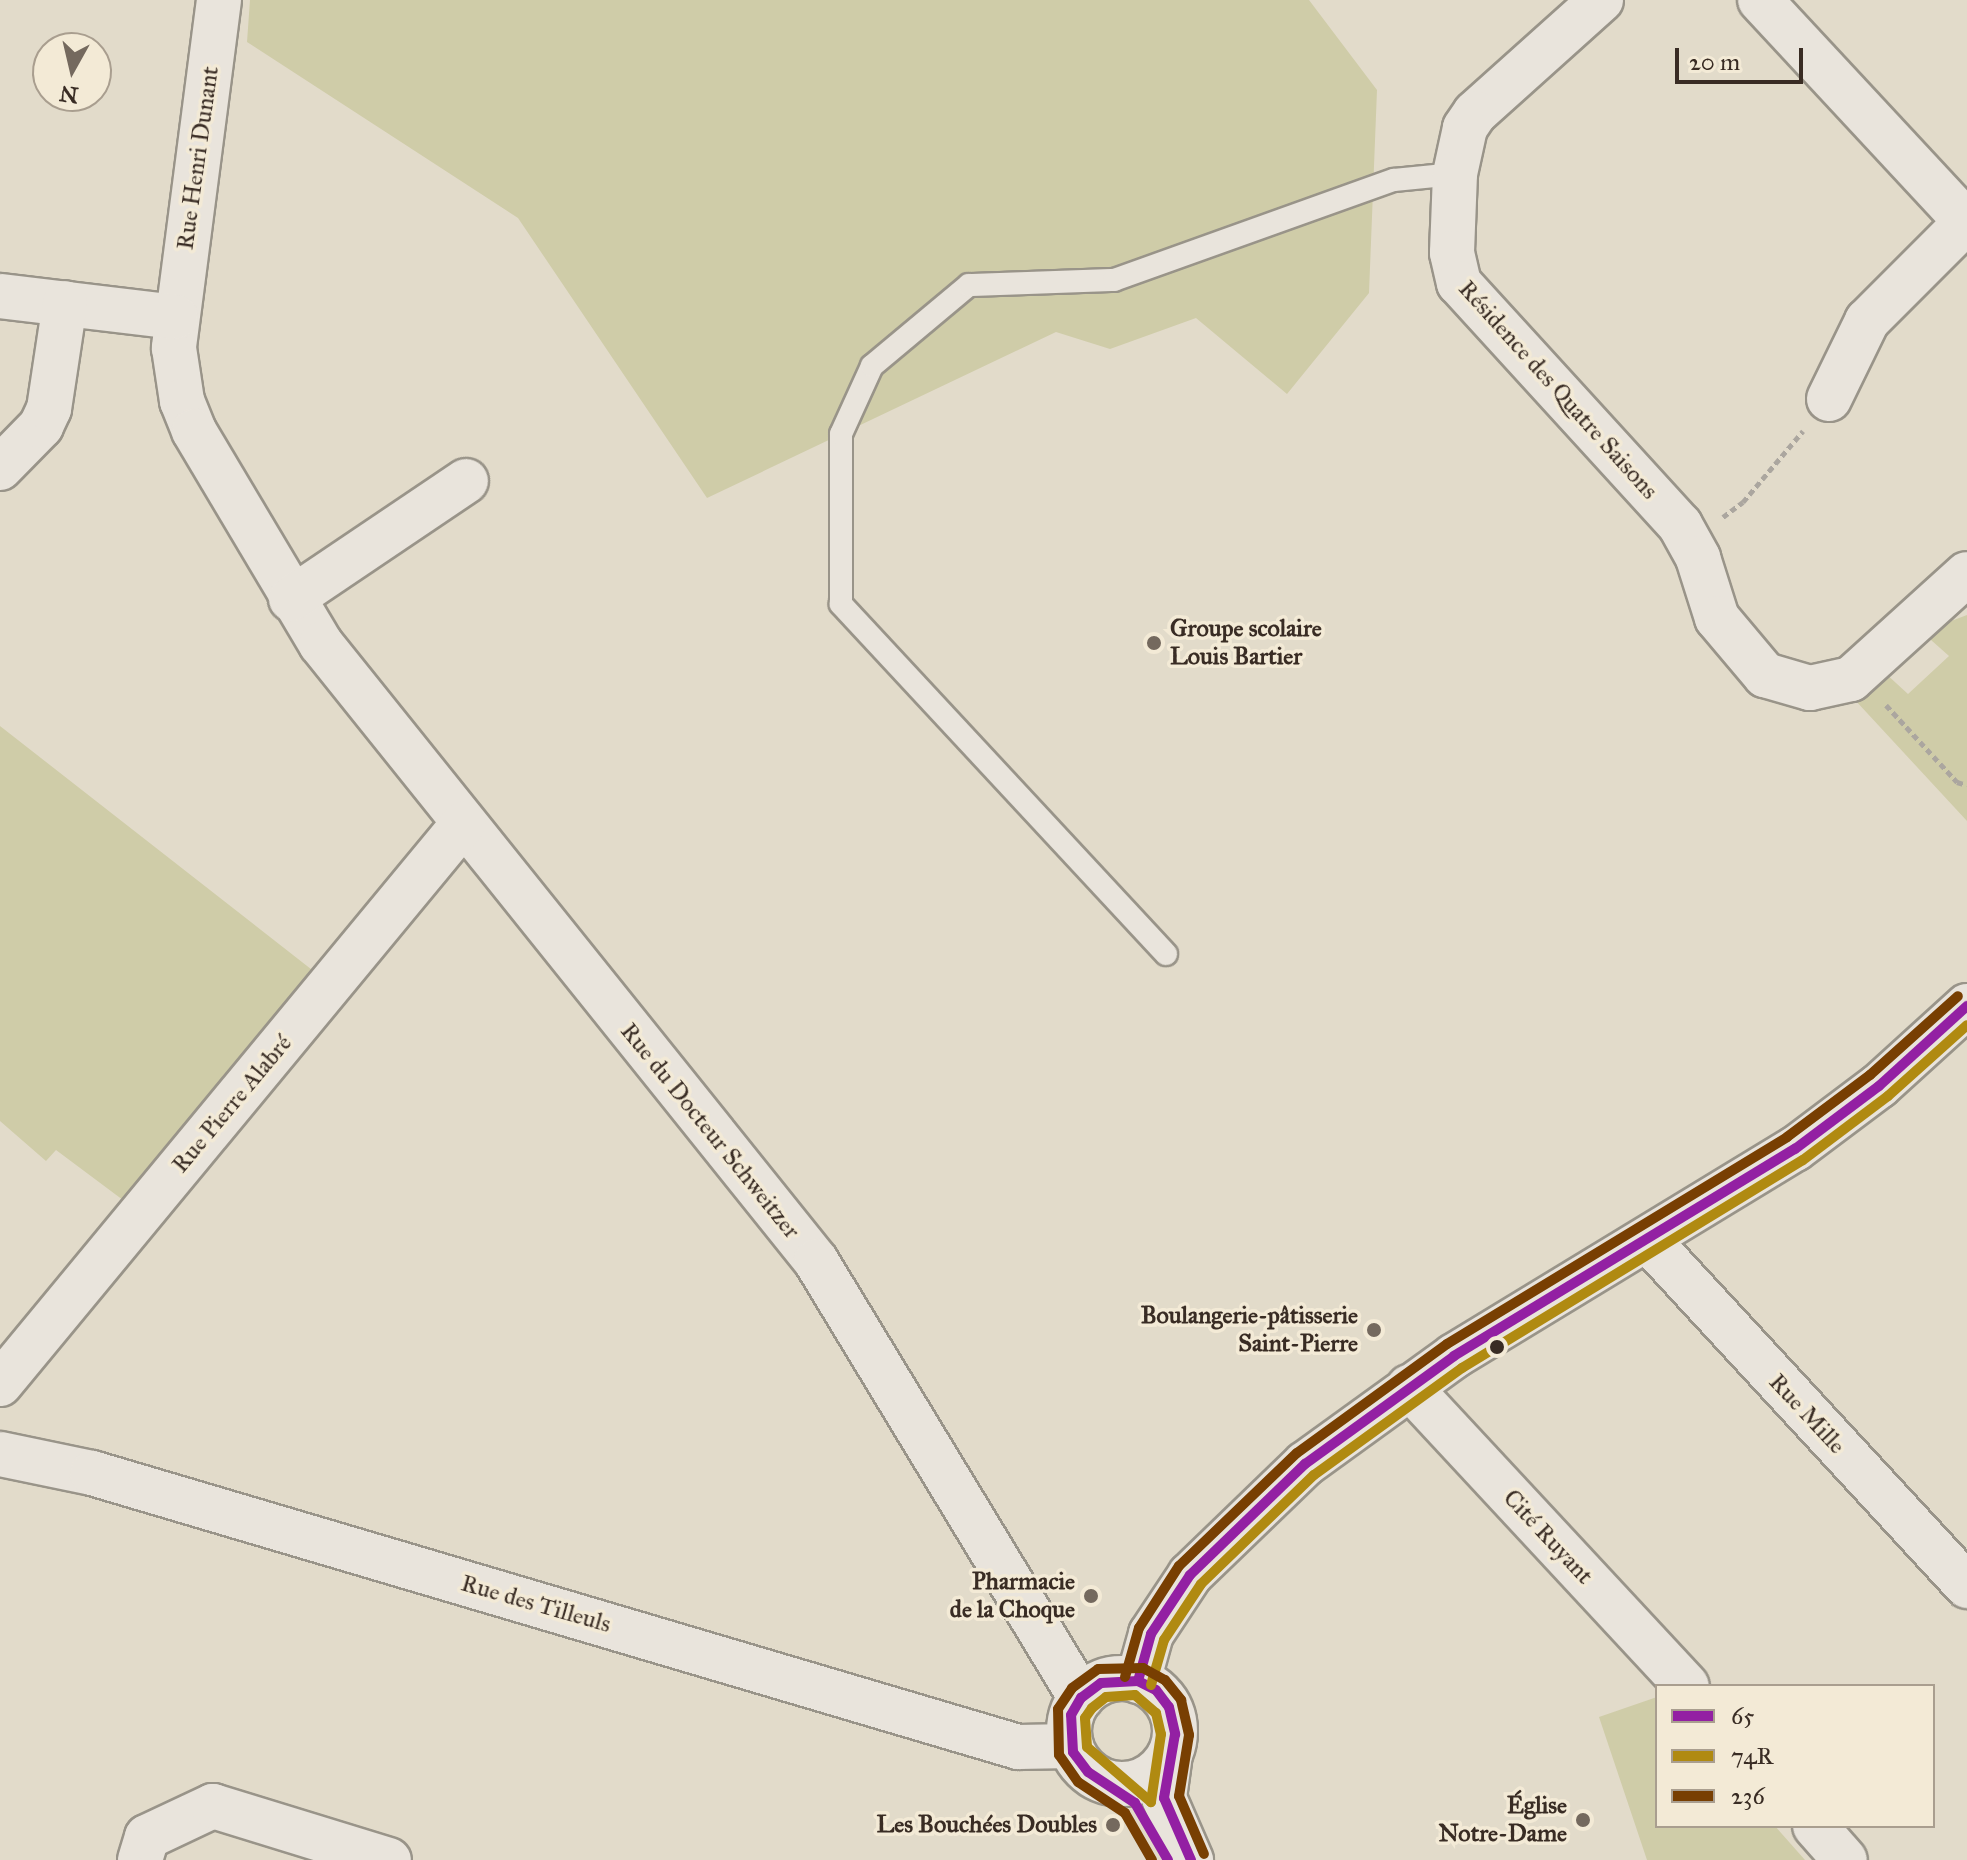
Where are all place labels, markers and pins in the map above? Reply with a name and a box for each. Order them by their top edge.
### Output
place label: Groupe scolaire Louis Bartier [1170,615,1322,671]
marker: Groupe scolaire Louis Bartier [1145,634,1163,652]
place label: Boulangerie-pâtisserie Saint-Pierre [1141,1302,1358,1358]
marker: Boulangerie-pâtisserie Saint-Pierre [1365,1321,1383,1339]
unlabelled marker [1489,1339,1505,1355]
place label: Pharmacie de la Choque [950,1568,1075,1624]
marker: Pharmacie de la Choque [1082,1587,1100,1605]
place label: Église Notre-Dame [1438,1792,1567,1848]
place label: Les Bouchées Doubles [876,1811,1097,1839]
marker: Église Notre-Dame [1574,1811,1592,1829]
marker: Les Bouchées Doubles [1104,1816,1122,1834]

